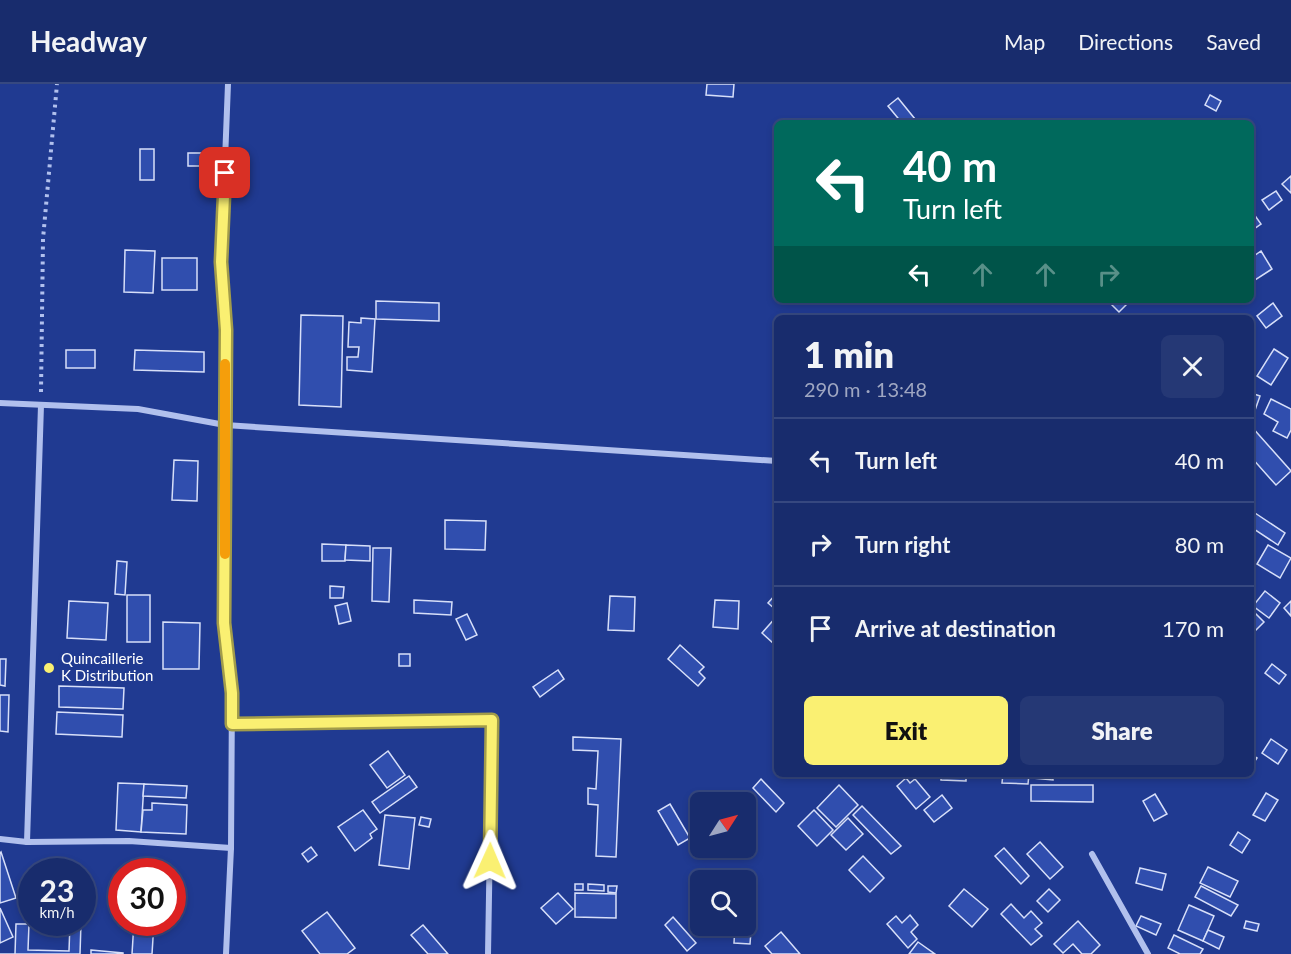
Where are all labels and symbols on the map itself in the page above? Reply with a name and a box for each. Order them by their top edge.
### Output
pin [199,147,250,198]
place label: Quincaillerie K Distribution [61,649,153,684]
marker: Quincaillerie K Distribution [42,661,56,675]
north arrow [690,792,756,858]
position arrow [458,829,522,893]
speed limit sign: 30 [108,858,186,936]

